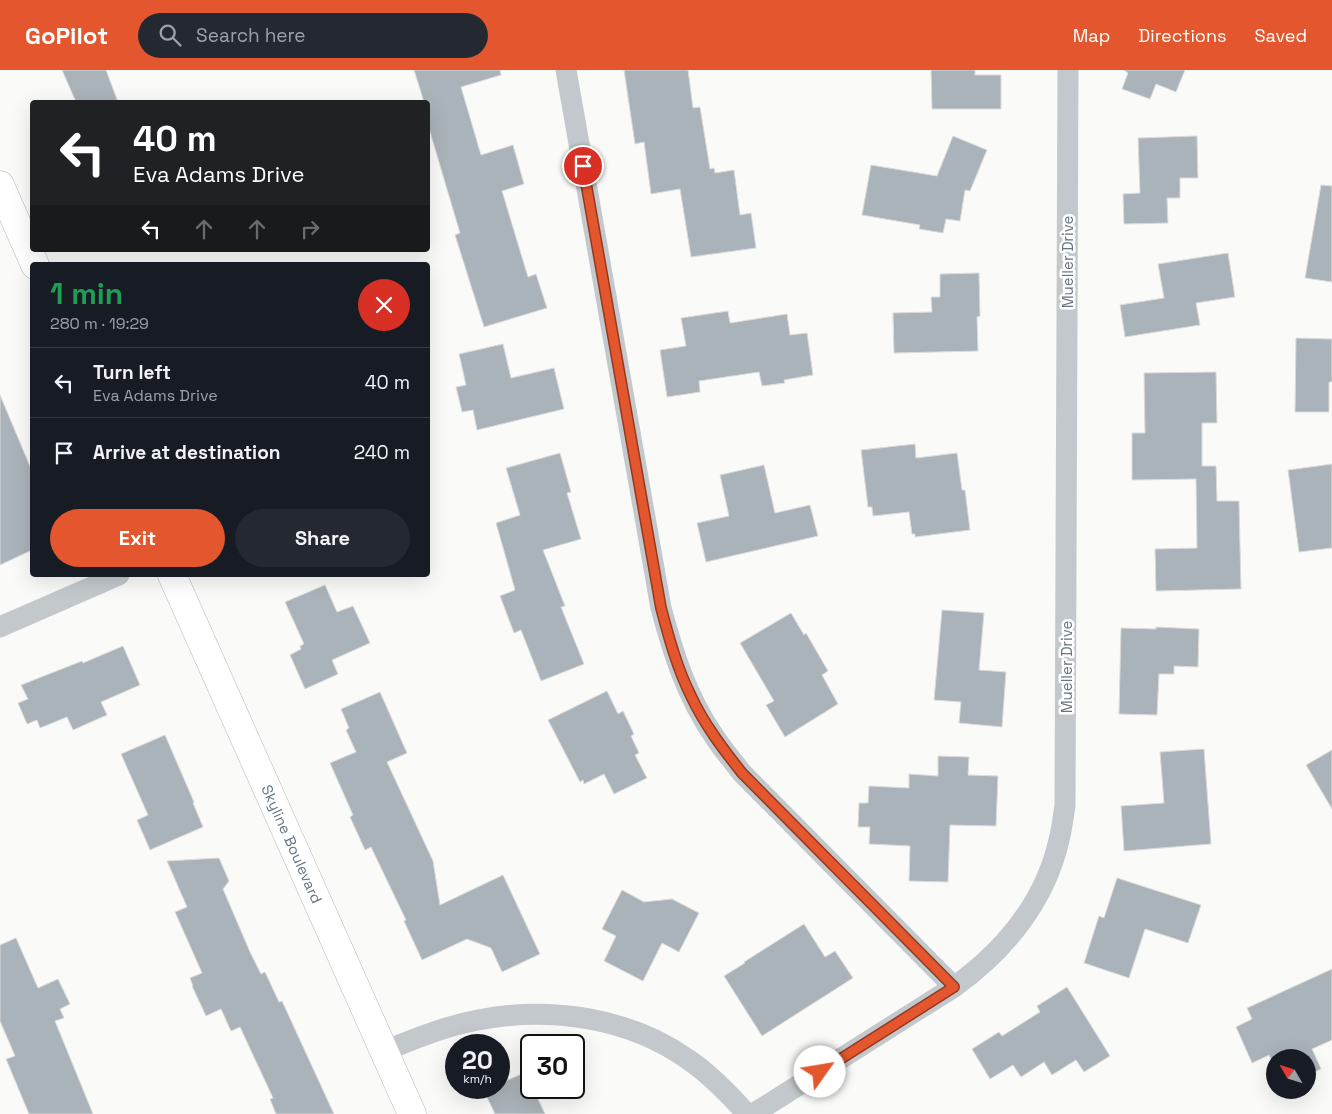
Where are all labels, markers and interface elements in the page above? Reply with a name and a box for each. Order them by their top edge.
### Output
search box [138,13,488,58]
text: GoPilot [25,20,108,51]
icon: search [156,21,184,49]
text: Search here [196,23,306,48]
text: Map [1073,24,1110,47]
text: Directions [1138,24,1227,47]
text: Saved [1255,24,1307,47]
text: 40 m [133,117,217,161]
icon: left [50,120,115,185]
pin [562,145,604,187]
icon: arrive [569,152,597,180]
text: Eva Adams Drive [133,160,304,188]
icon: left [137,215,165,243]
icon: ahead [190,215,218,243]
icon: ahead [243,215,271,243]
icon: right [296,215,324,243]
street label: Mueller Drive [1058,216,1077,308]
text: 1 min [50,274,123,313]
button: close [358,279,410,331]
text: 280 m · 19:29 [50,313,149,334]
text: Turn left [93,360,171,385]
icon: left [50,369,78,397]
text: 40 m [365,370,410,395]
text: Eva Adams Drive [93,385,218,406]
icon: arrive [50,439,78,467]
text: Arrive at destination [93,440,281,465]
text: 240 m [354,440,410,465]
button: Exit [50,509,225,567]
button: Share [235,509,410,567]
street label: Mueller Drive [1057,621,1076,713]
street label: Skyline Boulevard [257,782,327,906]
speed limit sign: 30 [520,1034,585,1099]
text: 20 [462,1044,493,1076]
position arrow [793,1045,845,1097]
north arrow [1266,1049,1316,1099]
map controls [1266,1049,1316,1099]
text: km/h [463,1071,492,1087]

